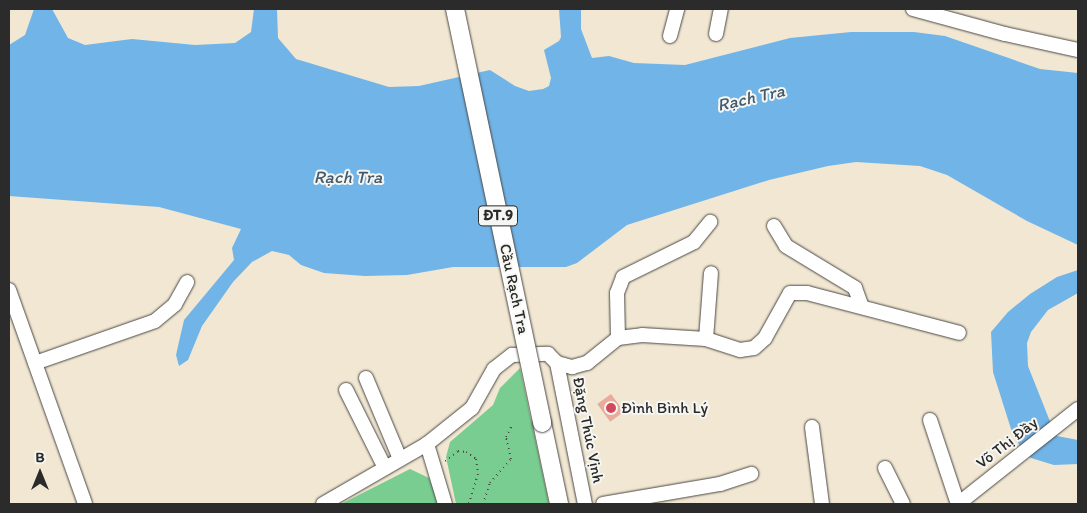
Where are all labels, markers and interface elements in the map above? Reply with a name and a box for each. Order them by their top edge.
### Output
water label: Rạch Tra [716,80,786,116]
water label: Rạch Tra [314,166,382,188]
road number: ĐT.9 [477,204,519,228]
street label: Cầu Rạch Tra [495,243,533,335]
street label: Đặng Thúc Vịnh [568,375,608,485]
place label: Đình Bình Lý [621,398,707,418]
marker: Đình Bình Lý [605,402,617,414]
street label: Võ Thị Đầy [973,413,1041,473]
north arrow [15,448,65,498]
text: B [35,449,45,466]

